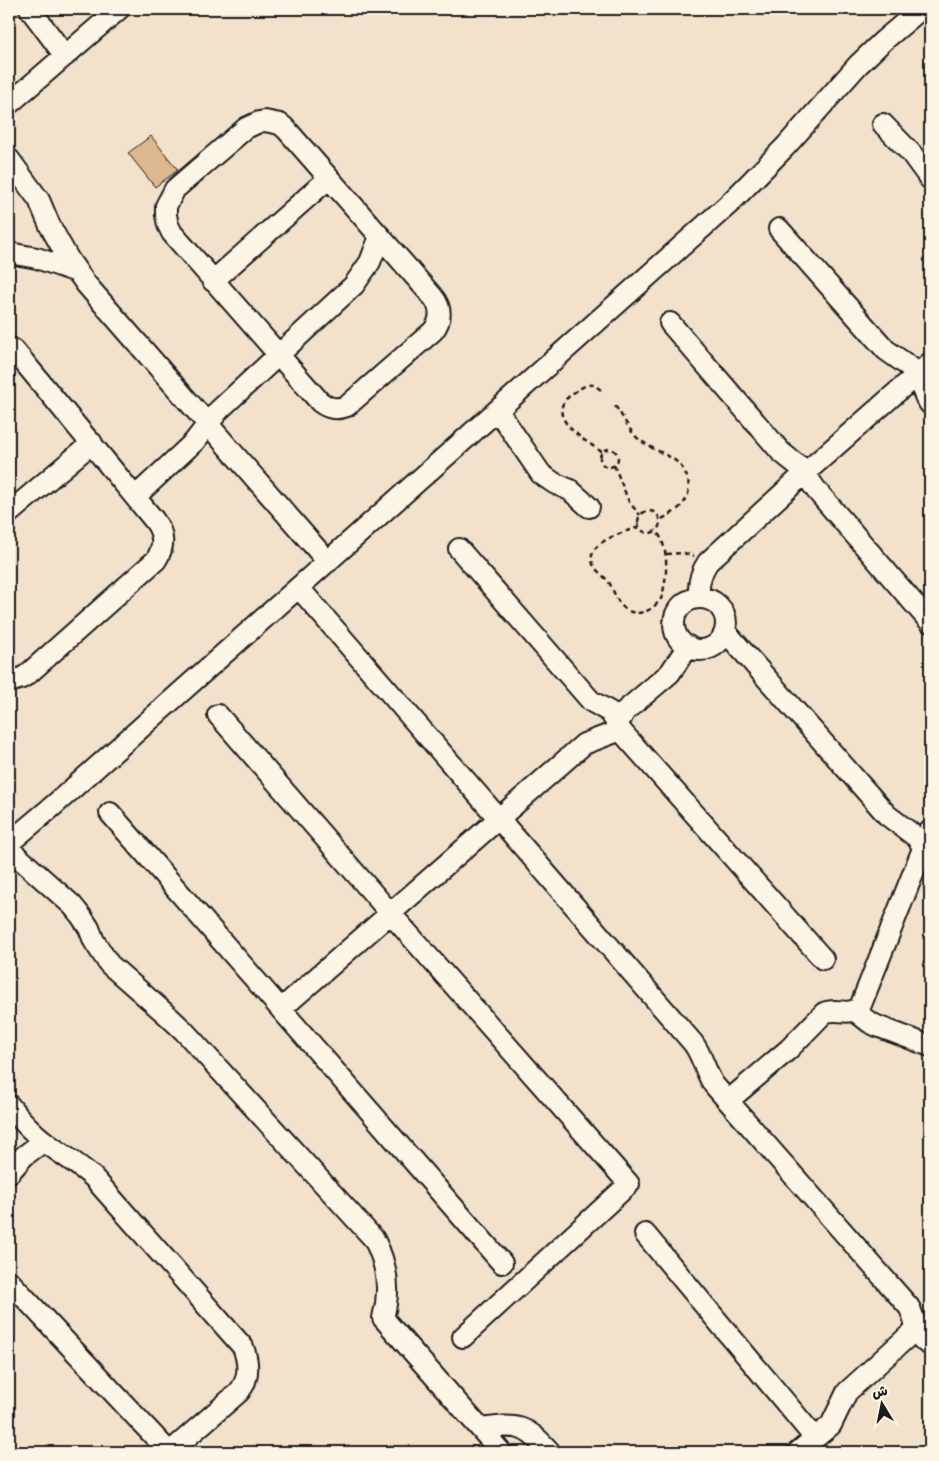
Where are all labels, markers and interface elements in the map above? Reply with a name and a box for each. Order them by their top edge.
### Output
north arrow [856,1378,906,1428]
text: ش [871,1381,889,1401]

